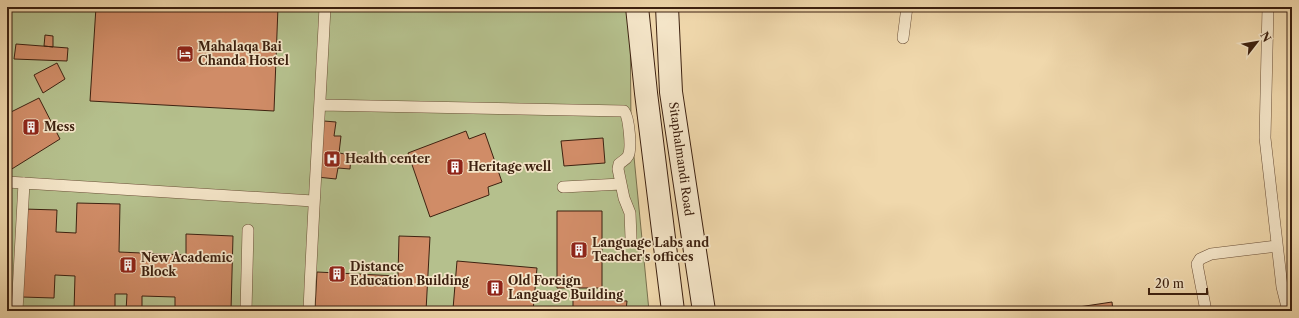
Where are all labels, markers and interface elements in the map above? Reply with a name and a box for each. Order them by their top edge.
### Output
north arrow [1237,22,1277,62]
text: N [1257,29,1274,45]
place label: Mahalaqa Bai Chanda Hostel [198,39,289,68]
hotel icon: Mahalaqa Bai Chanda Hostel [175,44,195,64]
street label: Sitaphalmandi Road [666,101,697,218]
building icon: Mess [21,117,41,137]
place label: Mess [44,119,75,134]
hospital icon: Health center [322,149,342,169]
place label: Health center [345,151,430,166]
building icon: Heritage well [445,157,465,177]
place label: Heritage well [468,159,551,174]
place label: Language Labs and Teacher's offices [592,235,709,264]
building icon: Language Labs and Teacher's offices [569,240,589,260]
place label: New Academic Block [141,250,233,279]
building icon: New Academic Block [118,255,138,275]
place label: Distance Education Building [350,259,470,288]
building icon: Distance Education Building [327,264,347,284]
scale bar [1149,270,1207,296]
place label: Old Foreign Language Building [508,273,624,302]
text: 20 m [1155,276,1184,291]
building icon: Old Foreign Language Building [485,278,505,298]

